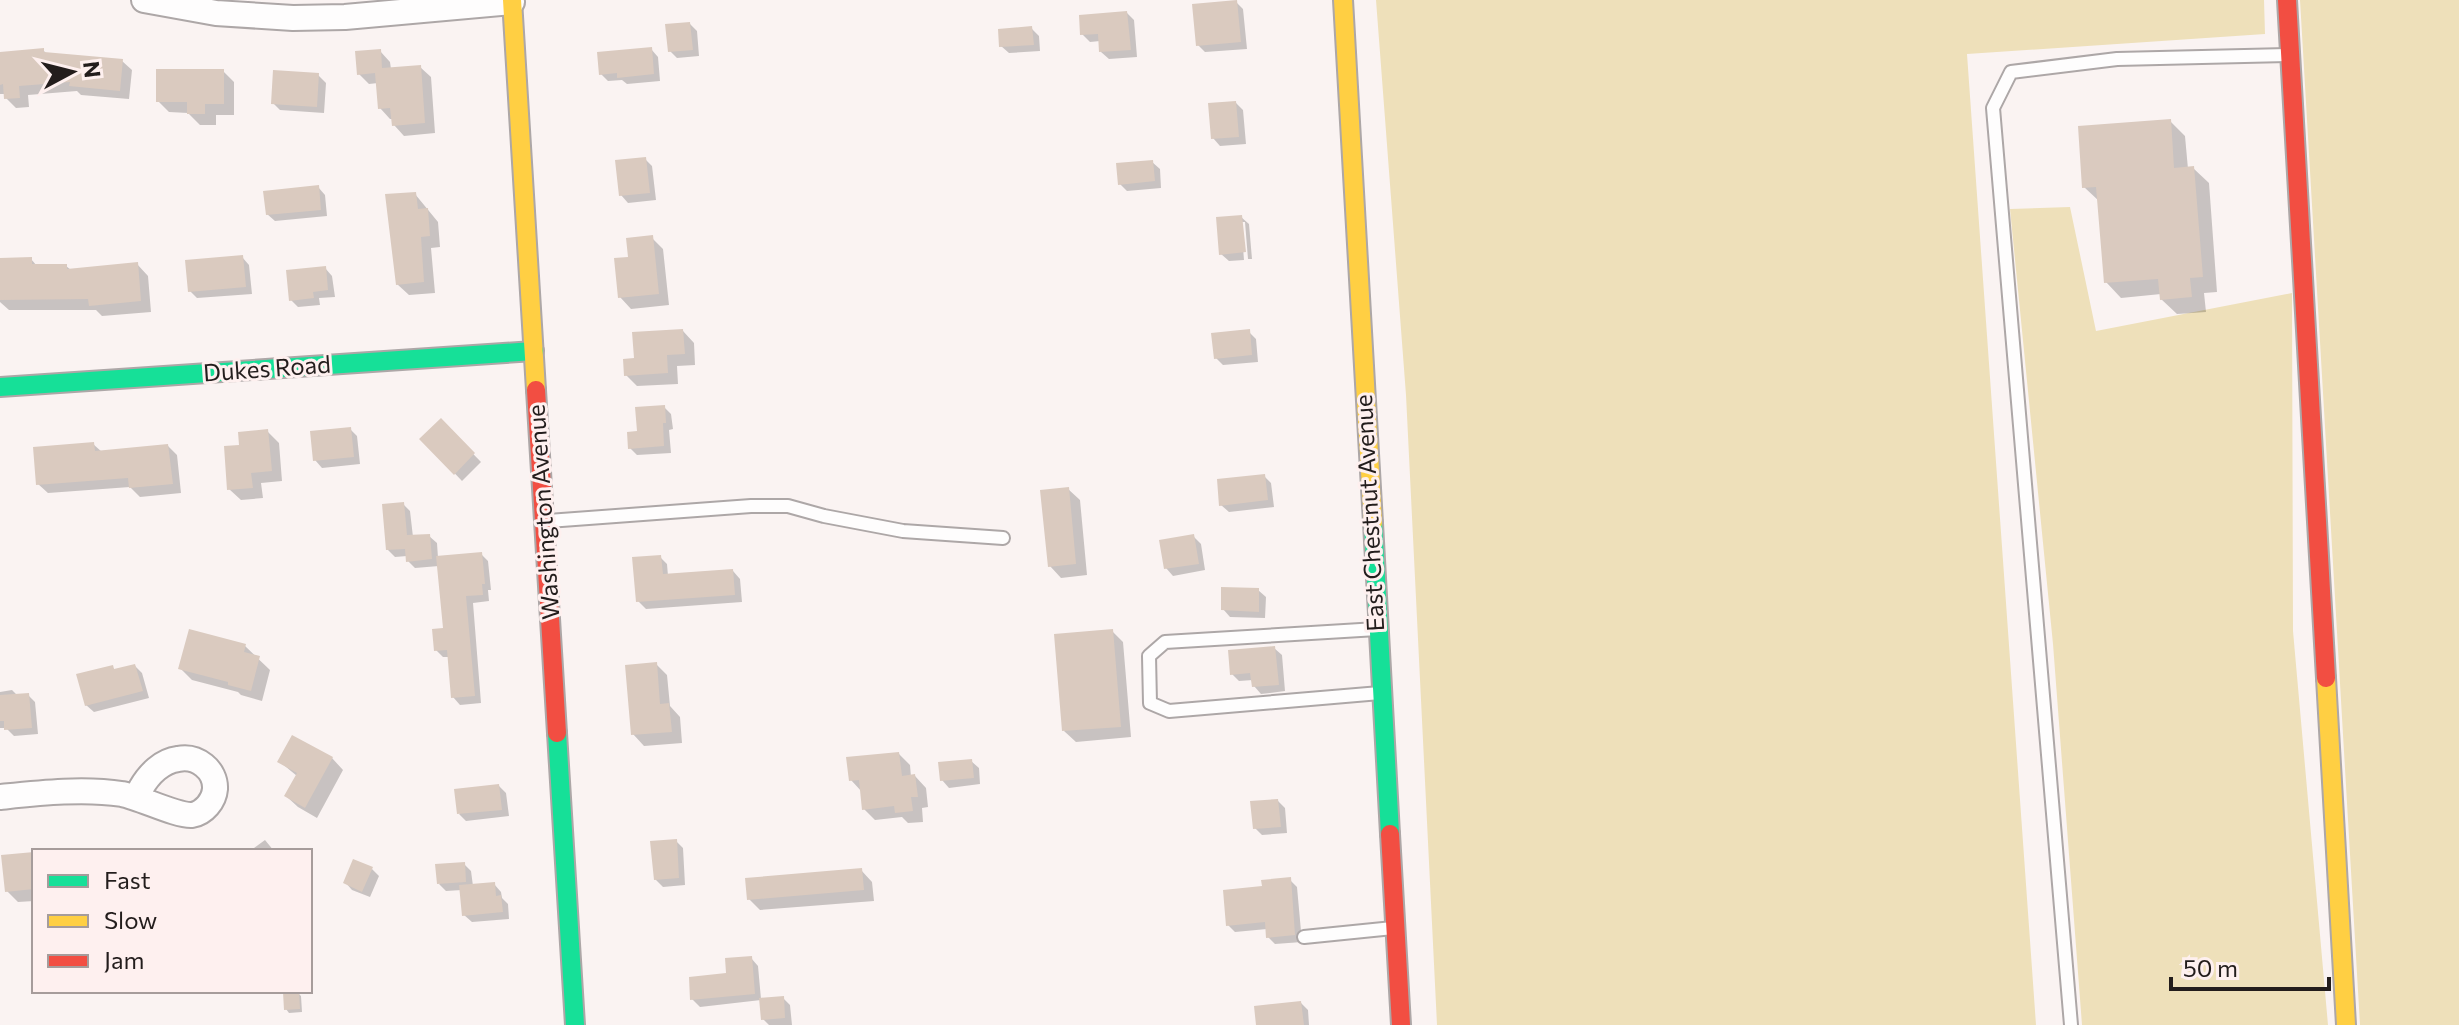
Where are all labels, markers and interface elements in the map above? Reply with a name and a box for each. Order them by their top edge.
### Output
north arrow [32,32,112,112]
text: N [78,60,107,79]
street label: Dukes Road [202,349,332,386]
street label: East Chestnut Avenue [1348,394,1389,632]
street label: Washington Avenue [521,403,564,621]
legend [32,849,312,993]
text: Fast [104,865,151,894]
text: Slow [104,905,157,934]
scale bar [2171,941,2329,991]
text: Jam [104,945,144,974]
text: 50 m [2183,953,2238,982]

